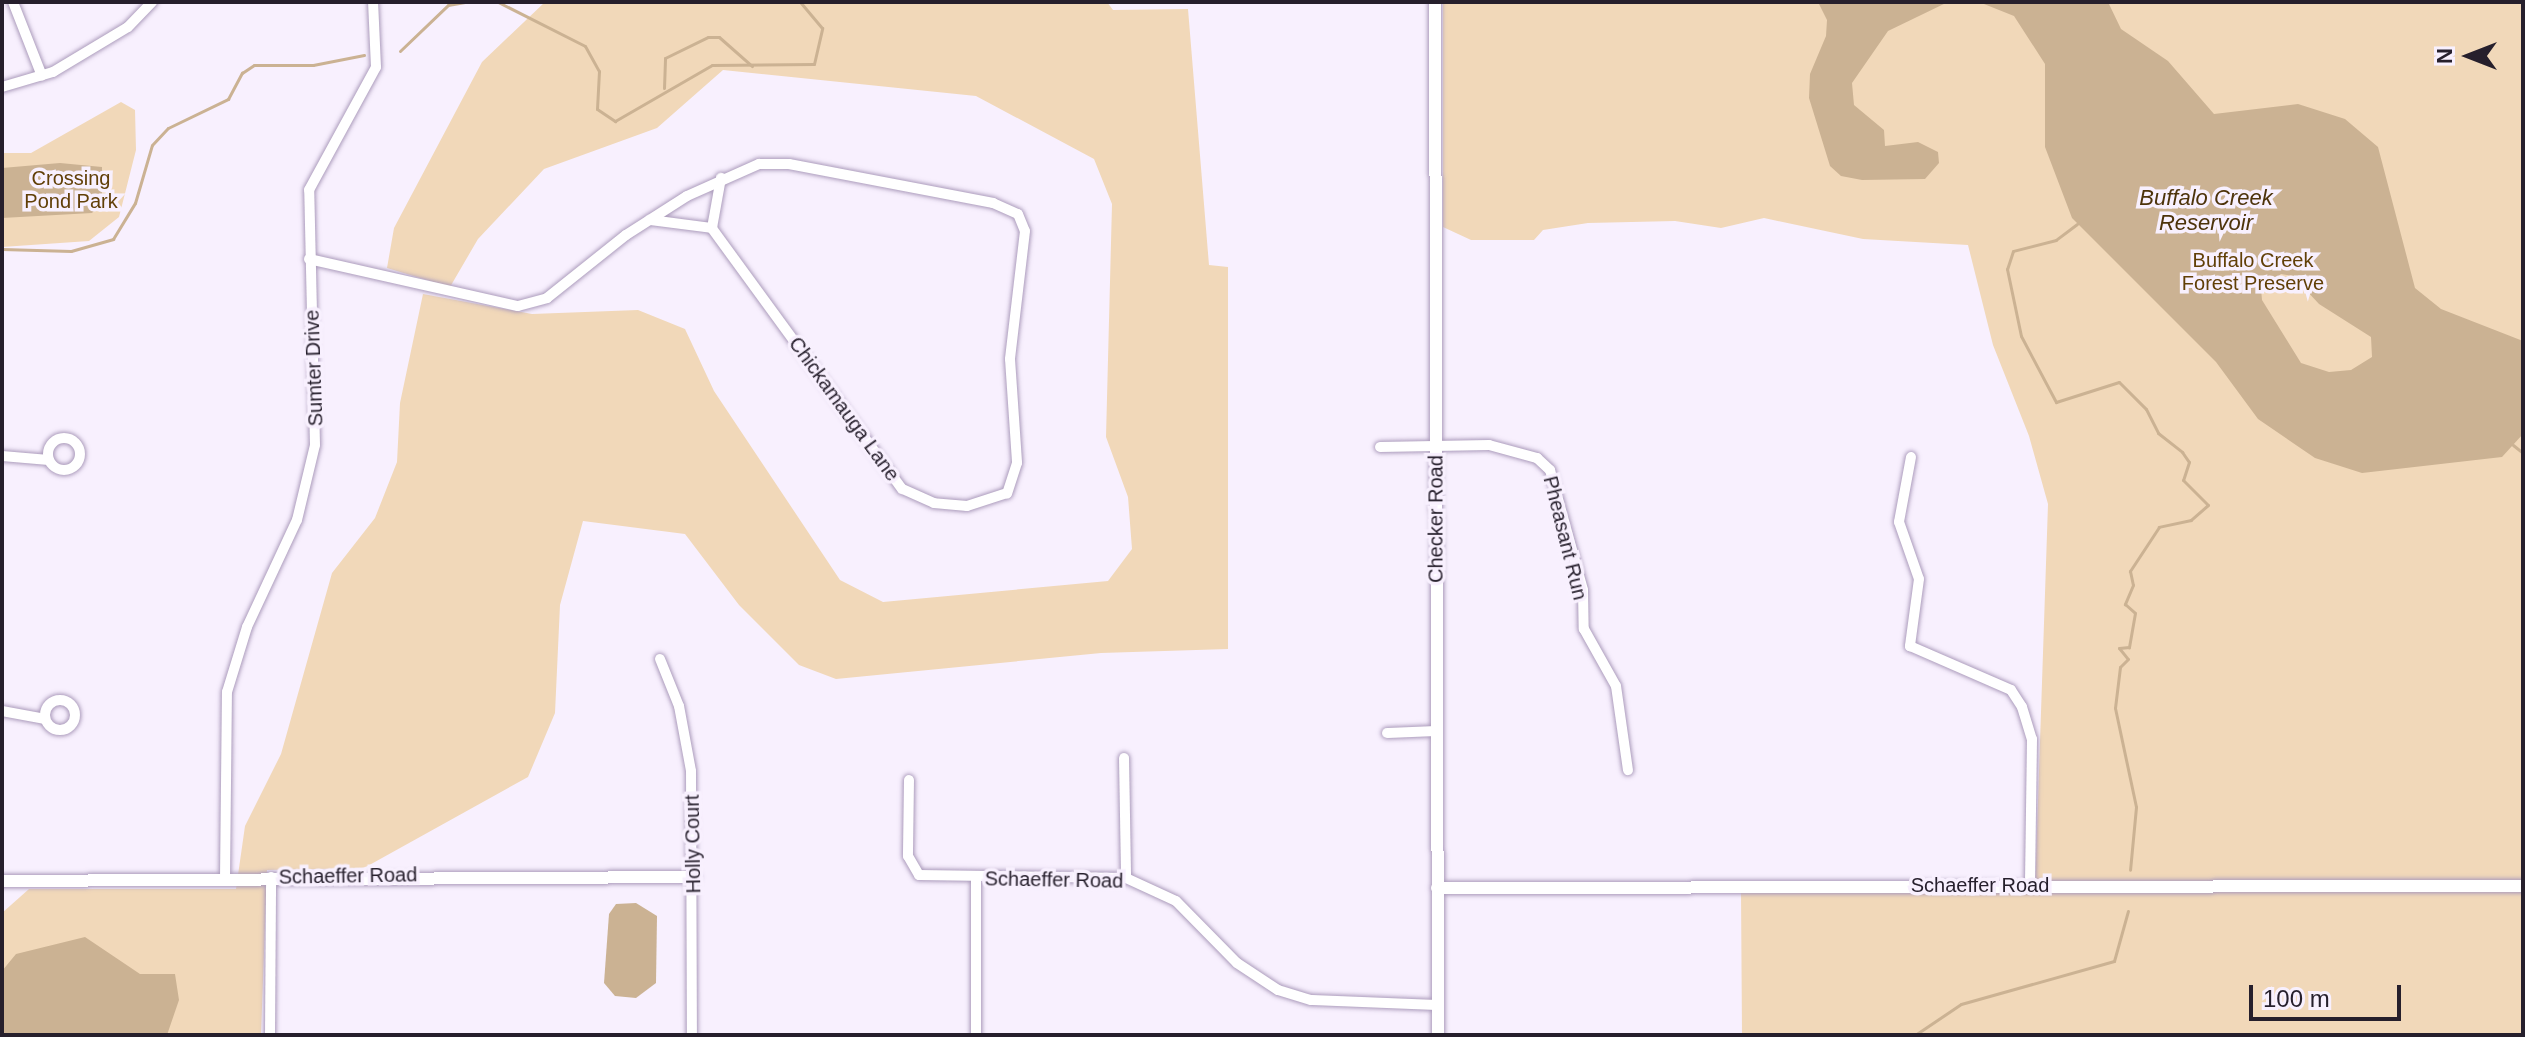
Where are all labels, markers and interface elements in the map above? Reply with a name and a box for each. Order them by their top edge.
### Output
north arrow [2429,16,2509,96]
text: N [2432,48,2457,64]
park label: Crossing Pond Park [24,167,118,214]
water label: Buffalo Creek Reservoir [2139,184,2273,236]
park label: Buffalo Creek Forest Preserve [2182,248,2324,295]
street label: Sumter Drive [300,309,328,427]
street label: Chickamauga Lane [784,332,904,486]
street label: Checker Road [1424,455,1448,583]
street label: Pheasant Run [1538,474,1592,602]
street label: Holly Court [680,794,706,894]
street label: Schaeffer Road [278,863,418,889]
street label: Schaeffer Road [984,867,1124,893]
street label: Schaeffer Road [1911,873,2049,897]
scale bar [2253,969,2405,1019]
text: 100 m [2263,985,2330,1012]

